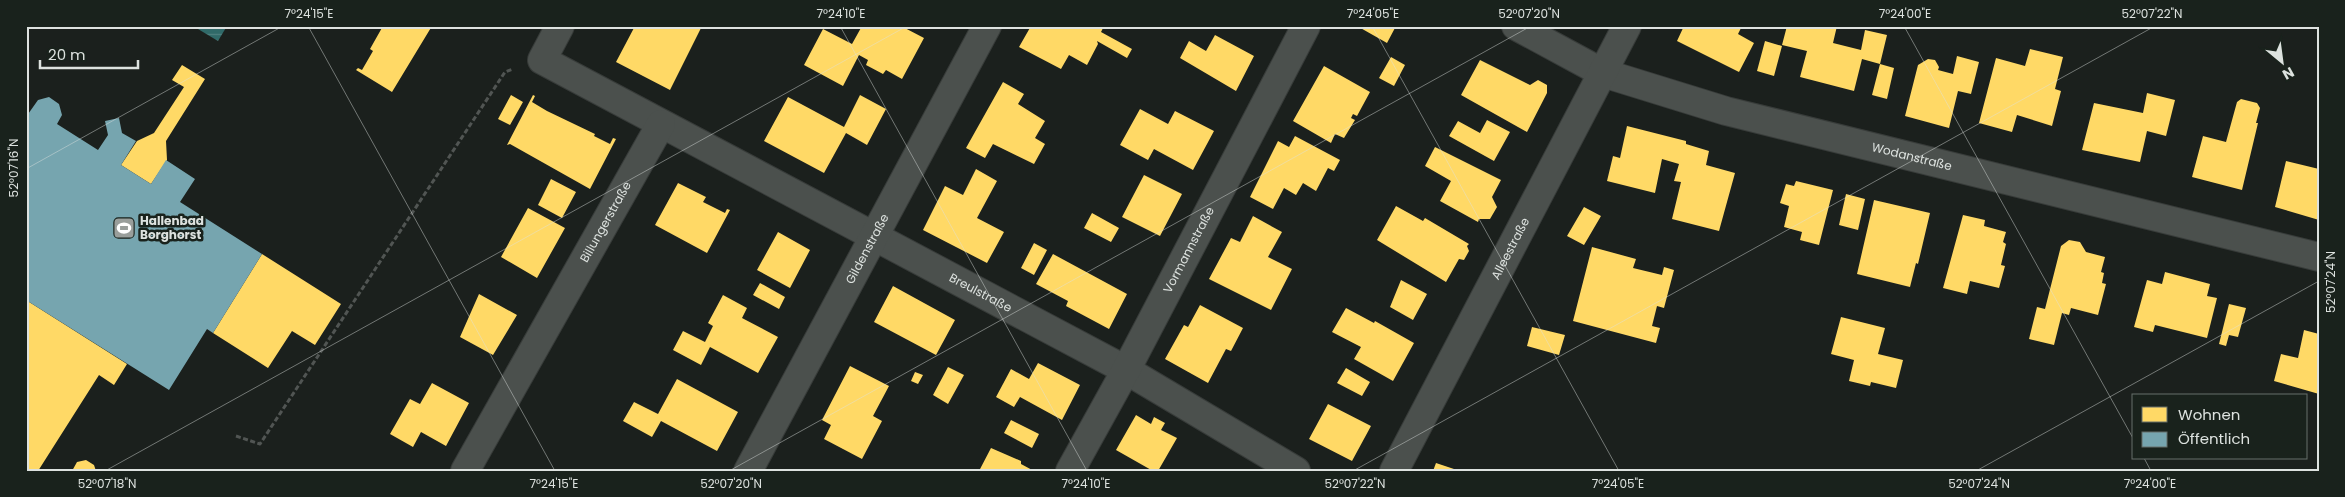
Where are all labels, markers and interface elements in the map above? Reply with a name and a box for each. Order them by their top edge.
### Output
text: 7°24'15"E [285,5,333,22]
text: 7°24'10"E [817,5,865,22]
text: 7°24'05"E [1347,5,1399,22]
text: 52°07'20"N [1498,5,1560,22]
text: 7°24'00"E [1879,5,1931,22]
text: 52°07'22"N [2121,5,2183,22]
scale bar [40,38,138,70]
north arrow [2258,38,2308,88]
text: 20 m [48,44,86,65]
text: N [2279,62,2298,85]
street label: Wodanstraße [1870,138,1954,174]
text: 52°07'16"N [5,139,22,197]
street label: Billungerstraße [576,178,635,265]
street label: Vormannstraße [1159,204,1218,296]
street label: Gildenstraße [841,211,893,287]
place label: Hallenbad Borghorst [140,212,204,243]
street label: Alleestraße [1487,214,1533,282]
sports icon: Hallenbad Borghorst [112,216,136,240]
text: 52°07'24"N [2322,251,2339,313]
street label: Breulstraße [946,269,1015,316]
legend [2132,394,2308,460]
text: Wohnen [2178,404,2240,425]
text: Öffentlich [2178,428,2250,449]
text: 52°07'18"N [78,475,136,492]
text: 7°24'15"E [530,475,578,492]
text: 52°07'20"N [700,475,762,492]
text: 7°24'10"E [1062,475,1110,492]
text: 52°07'22"N [1324,475,1386,492]
text: 7°24'05"E [1592,475,1644,492]
text: 52°07'24"N [1948,475,2010,492]
text: 7°24'00"E [2124,475,2176,492]

